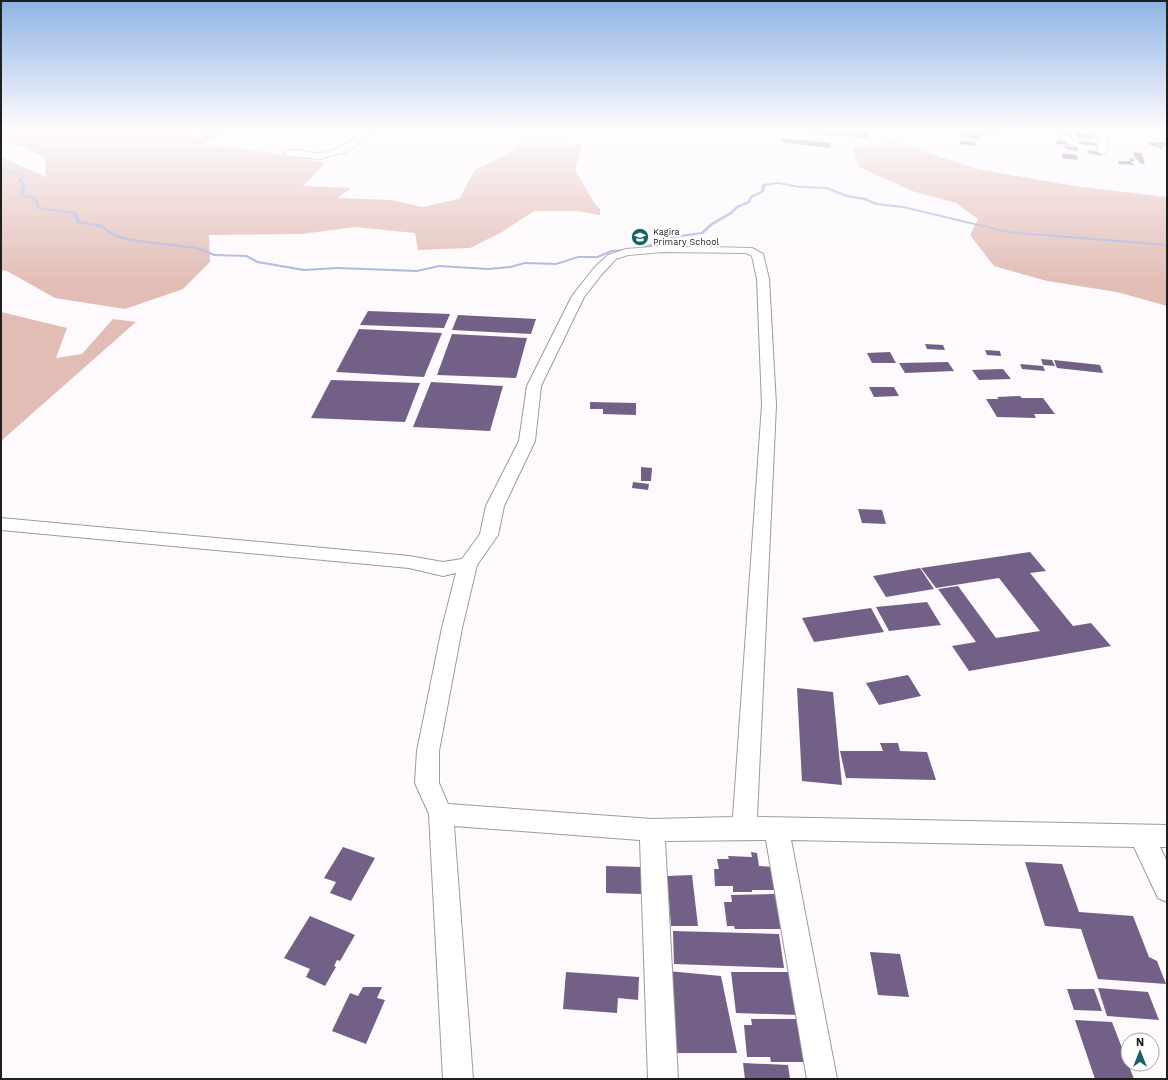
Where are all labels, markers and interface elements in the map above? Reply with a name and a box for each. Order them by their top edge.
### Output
school or university icon: Kagira Primary School [630,227,650,247]
place label: Kagira Primary School [653,227,720,247]
north arrow [1120,1032,1160,1072]
text: N [1136,1036,1144,1049]

